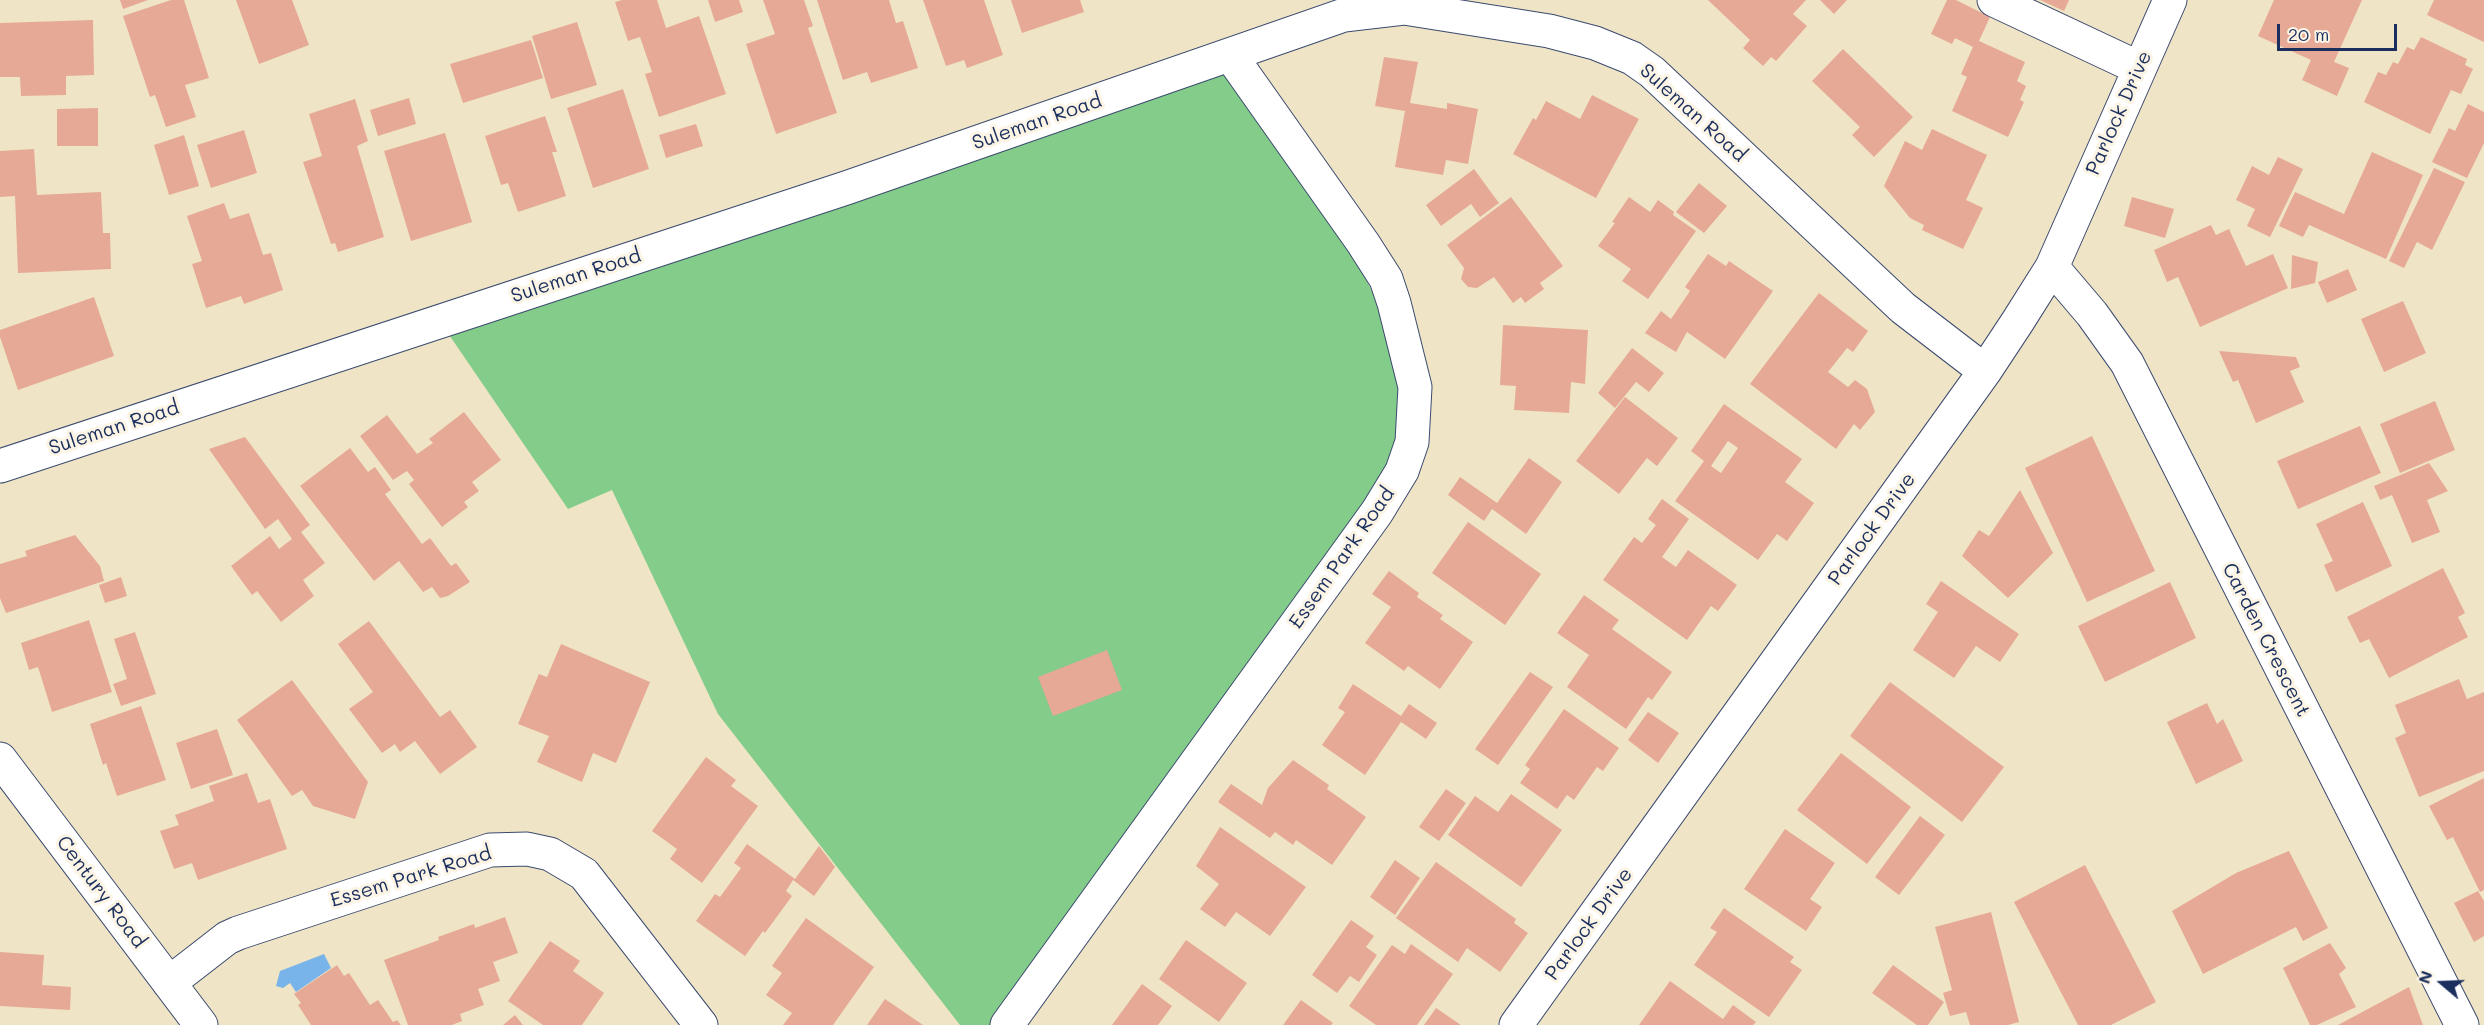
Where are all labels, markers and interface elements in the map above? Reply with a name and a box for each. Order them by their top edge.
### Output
scale bar [2280,12,2400,50]
text: 20 m [2288,22,2329,46]
street label: Parlock Drive [2081,47,2157,179]
street label: Suleman Road [1635,59,1751,167]
street label: Suleman Road [969,89,1105,155]
street label: Suleman Road [508,244,644,308]
street label: Suleman Road [46,396,182,460]
street label: Parlock Drive [1823,468,1921,590]
street label: Essem Park Road [1284,483,1400,633]
street label: Carden Crescent [2217,559,2315,721]
street label: Century Road [51,831,151,953]
street label: Essem Park Road [328,841,494,913]
street label: Parlock Drive [1540,863,1638,985]
north arrow [2412,953,2472,1013]
text: N [2413,968,2436,986]

